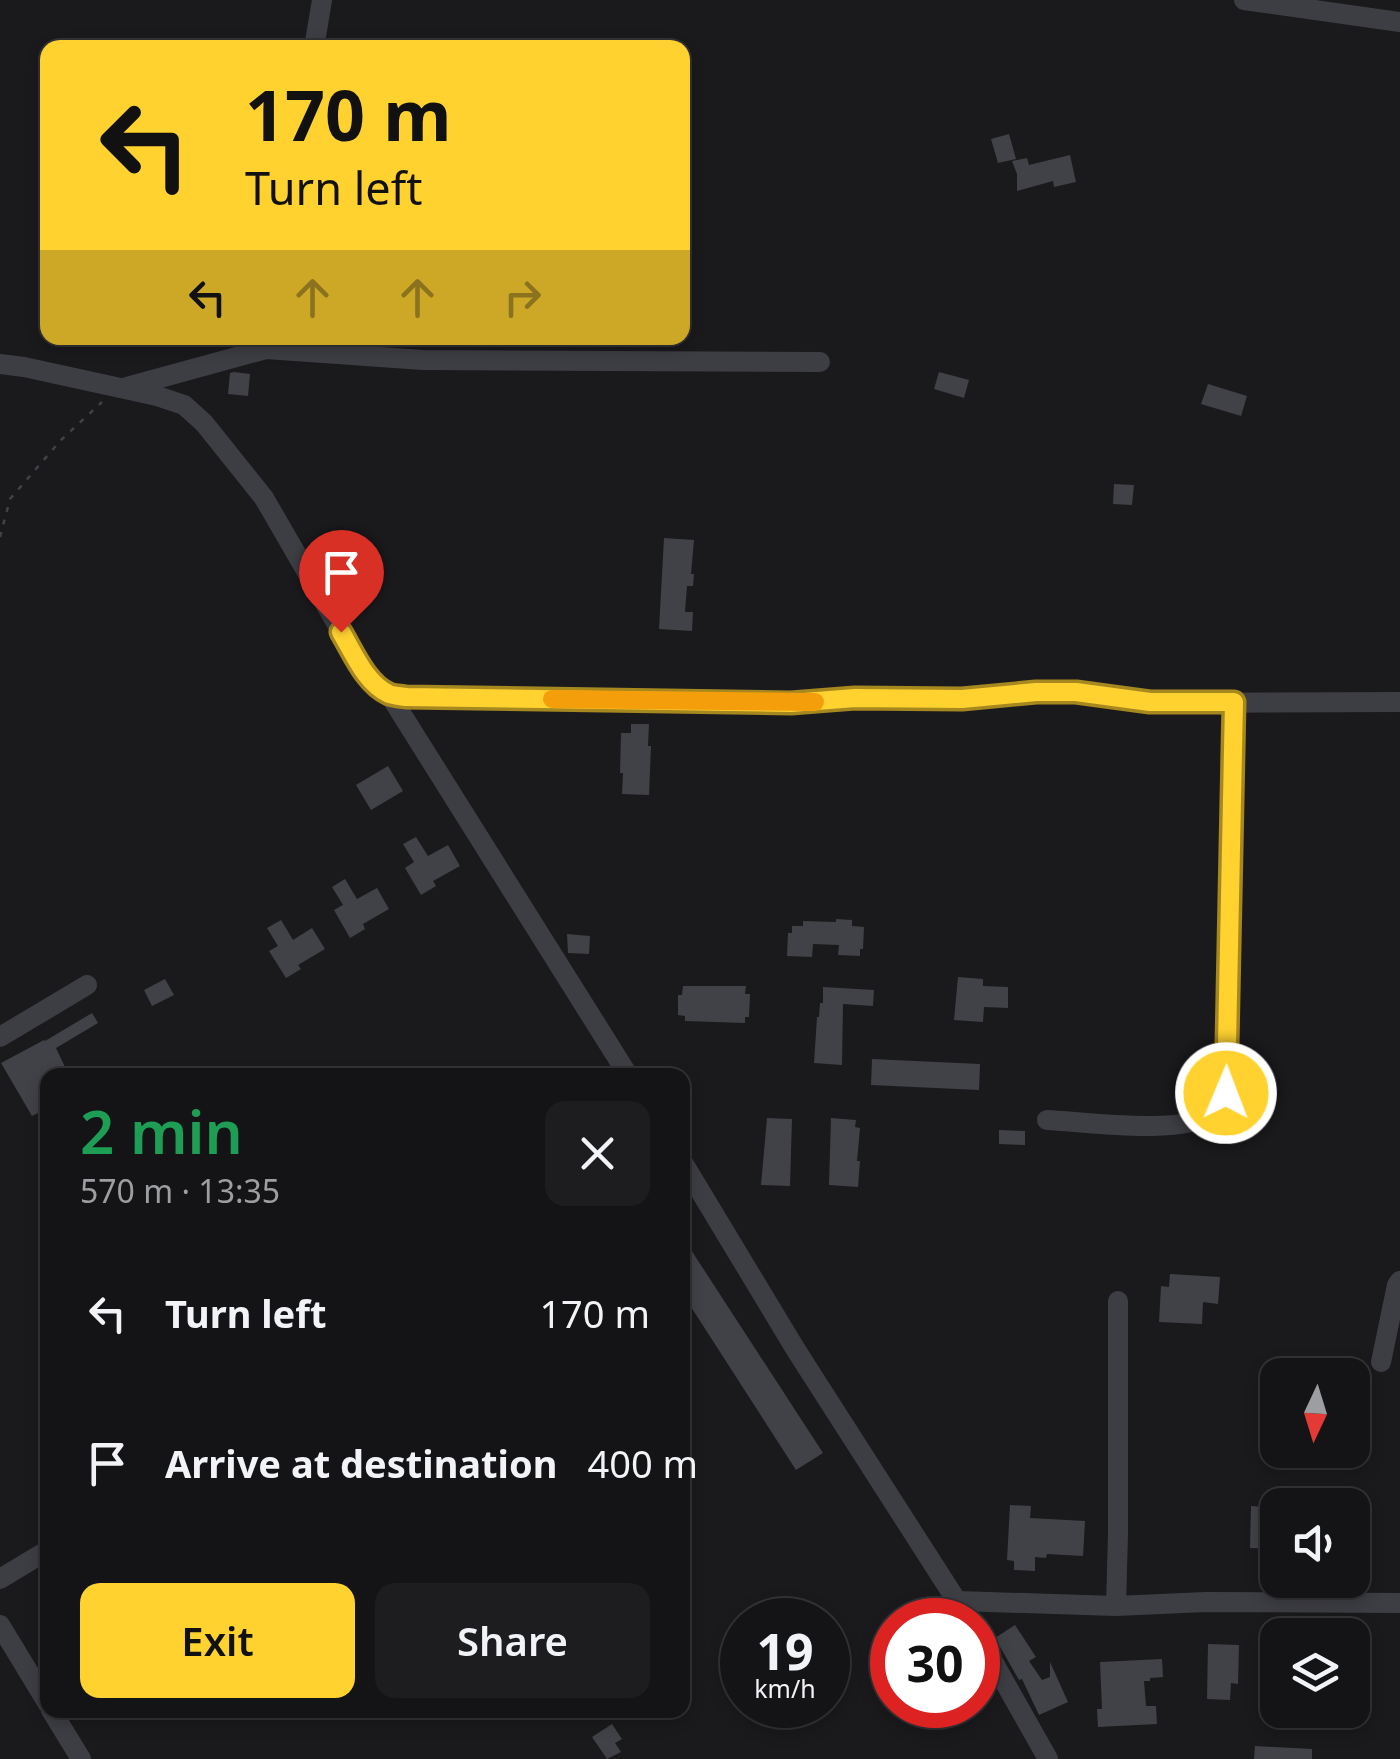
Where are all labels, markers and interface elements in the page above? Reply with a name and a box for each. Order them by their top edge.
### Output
text: 170 m [245,66,452,162]
icon: left [80,80,210,210]
text: Turn left [245,157,422,218]
icon: left [180,270,235,325]
icon: ahead [285,270,340,325]
icon: ahead [390,270,445,325]
icon: right [495,270,550,325]
pin [299,530,384,633]
icon: arrive [314,545,369,600]
position arrow [1174,1041,1278,1145]
text: 2 min [80,1090,243,1172]
button: close [545,1101,650,1206]
text: 570 m · 13:35 [80,1169,280,1212]
icon: left [80,1286,135,1341]
text: Turn left [165,1287,327,1339]
text: 170 m [539,1287,650,1339]
north arrow [1260,1358,1370,1468]
map controls [1260,1358,1370,1728]
icon: arrive [80,1436,135,1491]
text: Arrive at destination [165,1437,557,1489]
text: 400 m [587,1437,698,1489]
button: sound [1260,1488,1370,1598]
button: Exit [80,1583,355,1698]
button: Share [375,1583,650,1698]
speed limit sign: 30 [870,1598,1000,1728]
text: 19 [756,1617,814,1685]
button: layers [1260,1618,1370,1728]
text: km/h [754,1671,816,1705]

